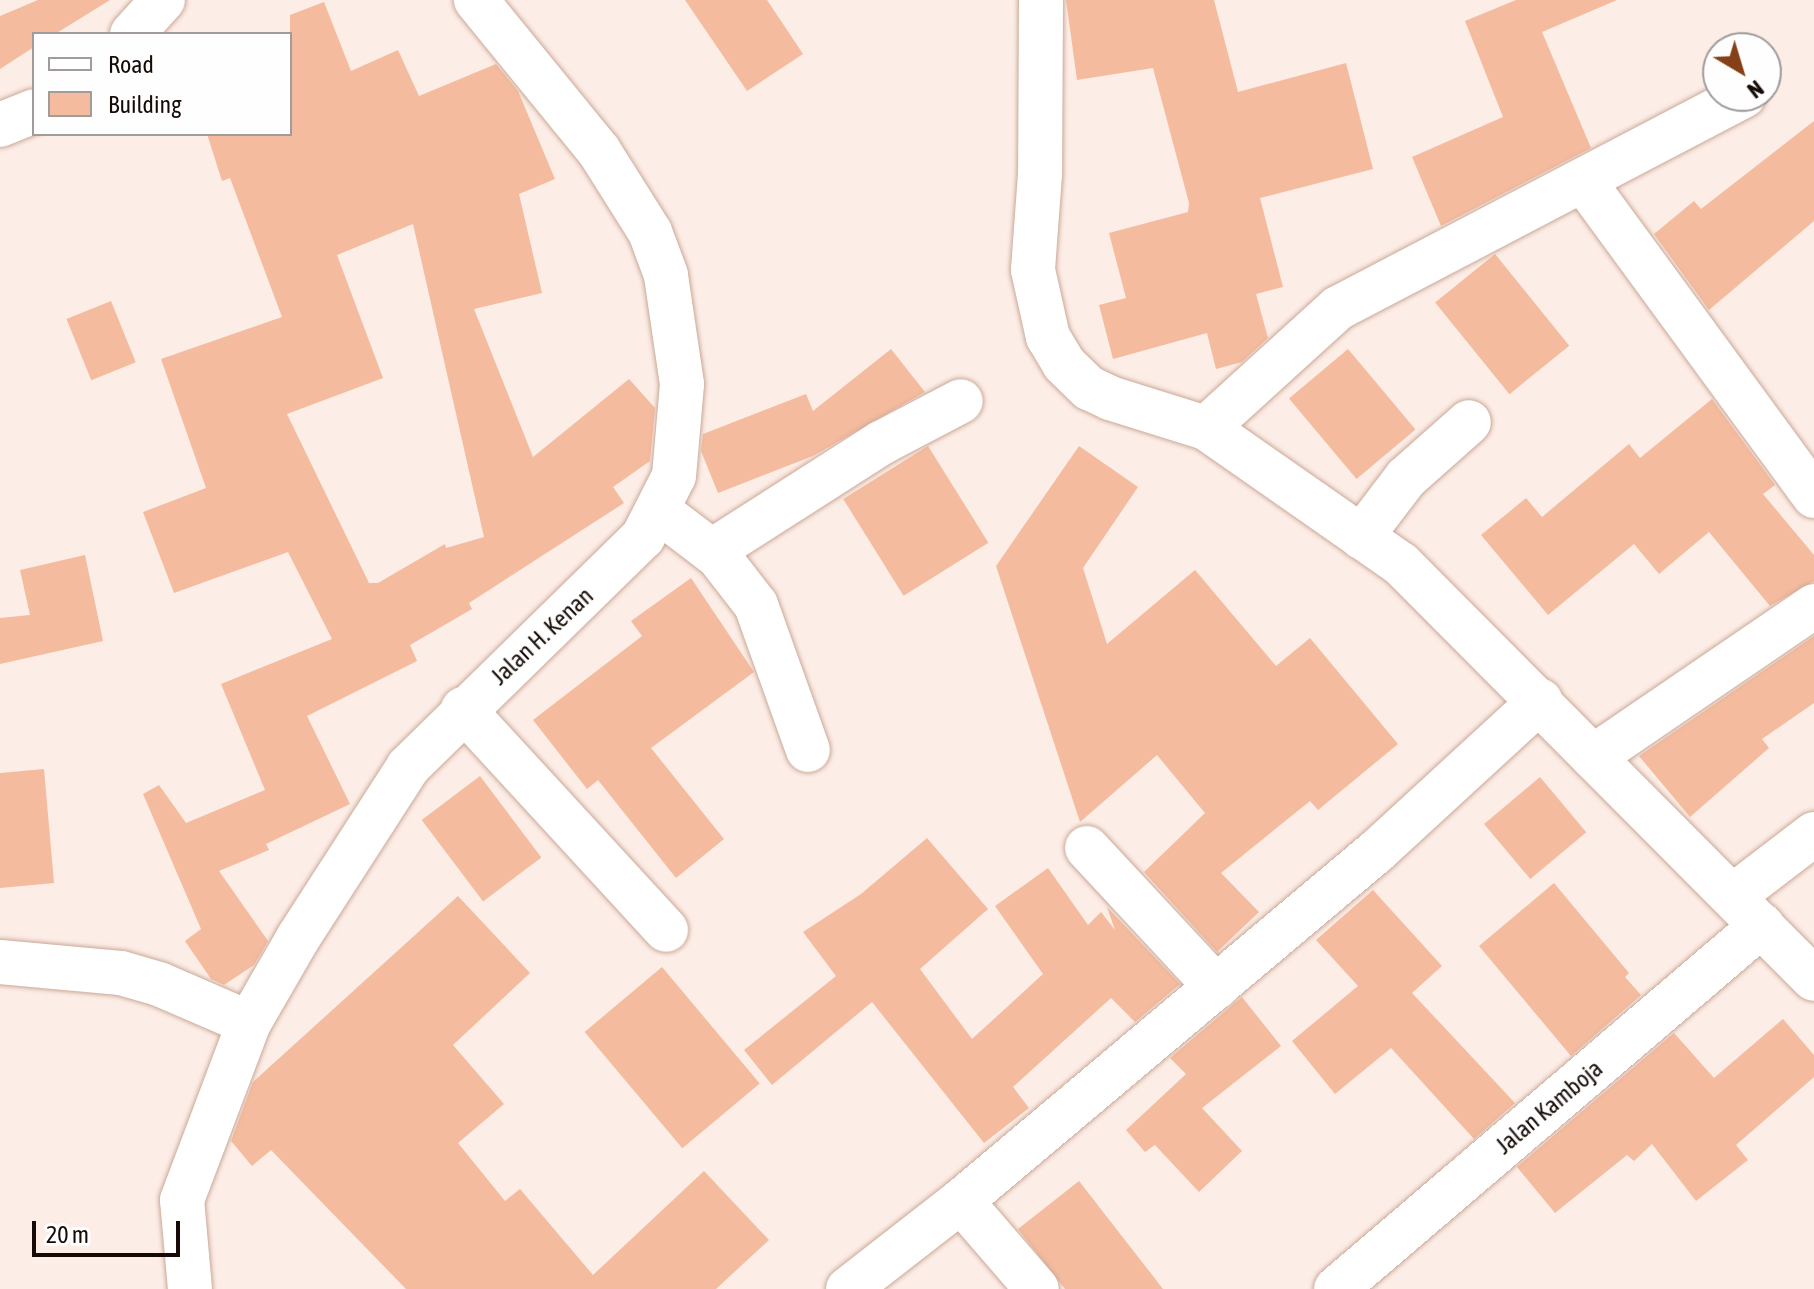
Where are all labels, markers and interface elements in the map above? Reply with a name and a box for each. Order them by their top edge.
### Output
legend [32,32,292,136]
north arrow [1702,32,1782,112]
text: Road [108,51,154,78]
text: N [1742,75,1769,104]
text: Building [108,91,181,118]
street label: Jalan H. Kenan [485,581,599,691]
street label: Jalan Kamboja [1490,1054,1608,1160]
scale bar [36,1205,184,1255]
text: 20 m [46,1221,89,1248]

